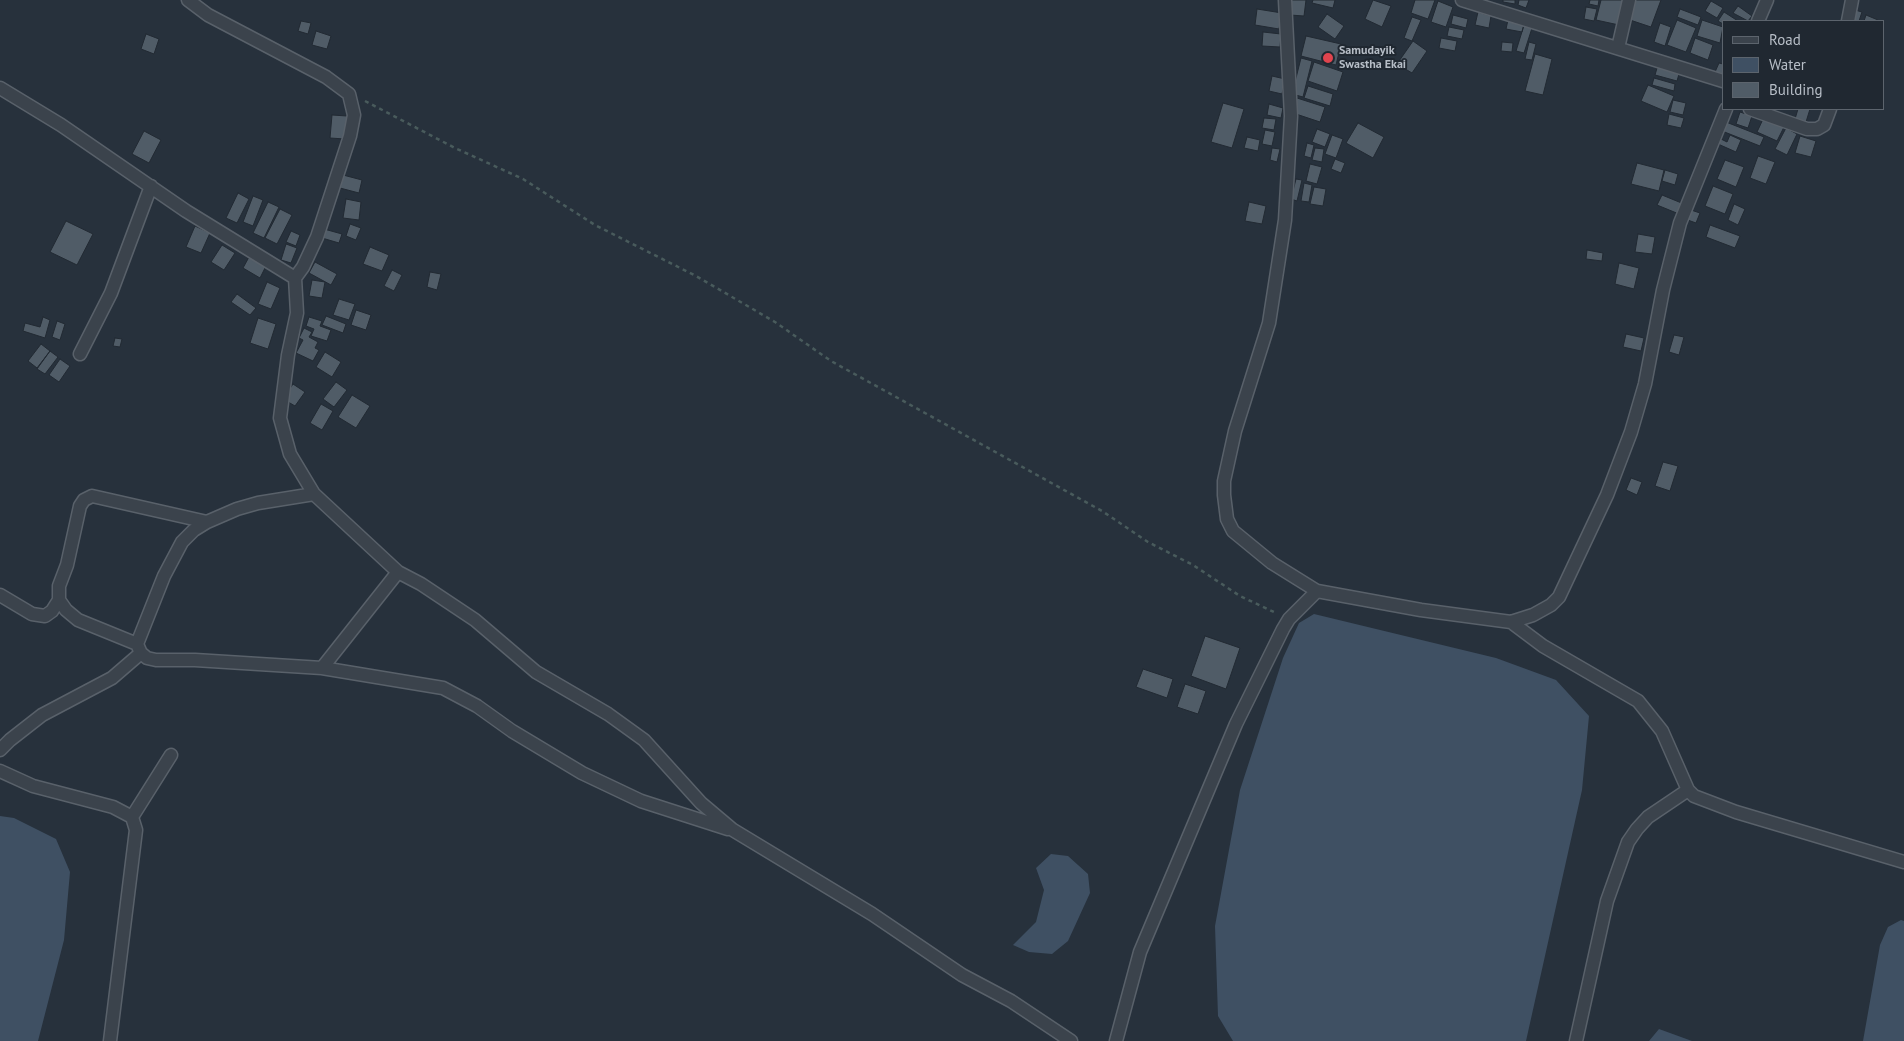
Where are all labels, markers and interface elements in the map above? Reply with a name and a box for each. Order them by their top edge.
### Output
legend [1722,20,1884,110]
text: Road [1769,30,1801,49]
place label: Samudayik Swastha Ekai [1339,44,1406,72]
marker: Samudayik Swastha Ekai [1321,51,1335,65]
text: Water [1769,55,1806,74]
text: Building [1769,80,1823,99]

